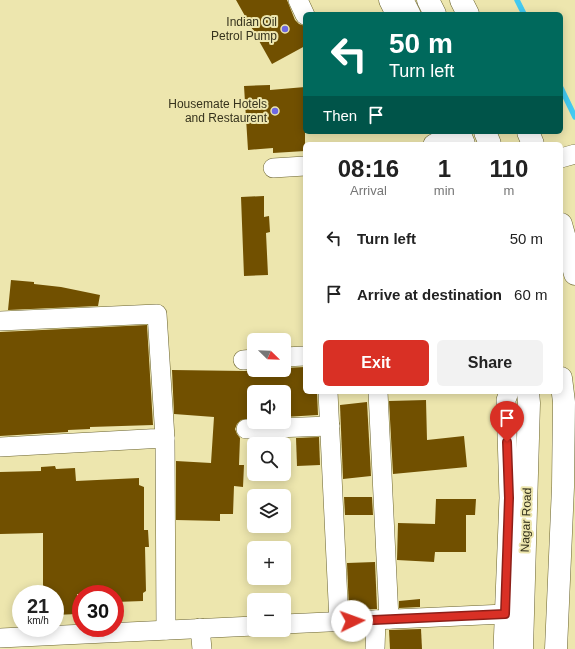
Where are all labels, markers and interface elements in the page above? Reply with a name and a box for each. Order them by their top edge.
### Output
place label: Indian Oil Petrol Pump [211,15,277,43]
marker: Indian Oil Petrol Pump [280,24,290,34]
icon: left [323,28,375,80]
text: 50 m [389,28,453,59]
text: Turn left [389,61,454,81]
place label: Housemate Hotels and Restaurent [168,97,268,125]
icon: arrive [365,104,387,126]
marker: Housemate Hotels and Restaurent [270,106,280,116]
text: Then [323,107,357,124]
text: 08:16 [338,155,399,182]
text: 1 [438,155,451,182]
text: 110 [490,155,528,182]
text: Arrival [350,183,387,198]
text: min [434,183,455,198]
text: m [503,183,514,198]
icon: left [323,227,345,249]
text: Turn left [357,230,416,247]
text: 50 m [510,230,543,247]
icon: arrive [323,283,345,305]
text: Arrive at destination [357,286,502,303]
text: 60 m [514,286,547,303]
north arrow [247,333,291,377]
map controls [247,333,291,637]
button: Exit [323,340,429,386]
button: Share [437,340,543,386]
button: sound [247,385,291,429]
pin [490,401,524,442]
icon: arrive [496,407,518,429]
button: search [247,437,291,481]
street label: Nagar Road [518,487,534,553]
button: layers [247,489,291,533]
button: + [247,541,291,585]
speed limit sign: 30 [72,585,124,637]
button: − [247,593,291,637]
text: 21 [27,595,49,617]
position arrow [331,600,373,642]
text: km/h [27,615,49,626]

